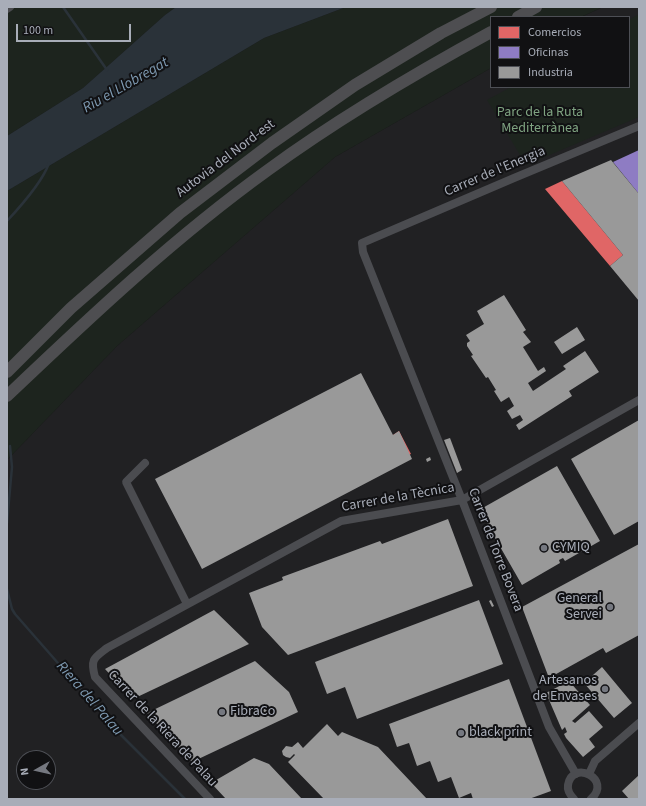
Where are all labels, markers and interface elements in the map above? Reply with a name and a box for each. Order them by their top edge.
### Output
scale bar [18,16,133,42]
legend [490,16,630,88]
text: 100 m [23,22,53,39]
text: Comercios [528,24,581,41]
text: Oficinas [528,44,569,61]
water label: Riu el Llobregat [80,54,172,118]
text: Industria [528,64,573,81]
park label: Parc de la Ruta Mediterrànea [497,105,583,138]
street label: Autovia del Nord-est [173,117,279,201]
street label: Carrer de l'Energia [442,143,548,201]
street label: Carrer de la Tècnica [340,480,456,516]
street label: Carrer de Torre Bovera [464,486,526,614]
place label: CYMIQ [552,540,590,556]
marker: CYMIQ [539,543,549,553]
place label: General Servei [557,591,602,624]
marker: General Servei [605,602,615,612]
water label: Riera del Palau [52,658,126,740]
street label: Carrer de la Riera de Palau [104,667,220,791]
place label: Artesanos de Envases [532,673,597,706]
marker: Artesanos de Envases [600,684,610,694]
place label: FibraCo [230,704,275,720]
marker: FibraCo [217,707,227,717]
place label: black print [469,725,532,741]
marker: black print [456,728,466,738]
north arrow [16,750,56,790]
text: N [17,767,33,776]

